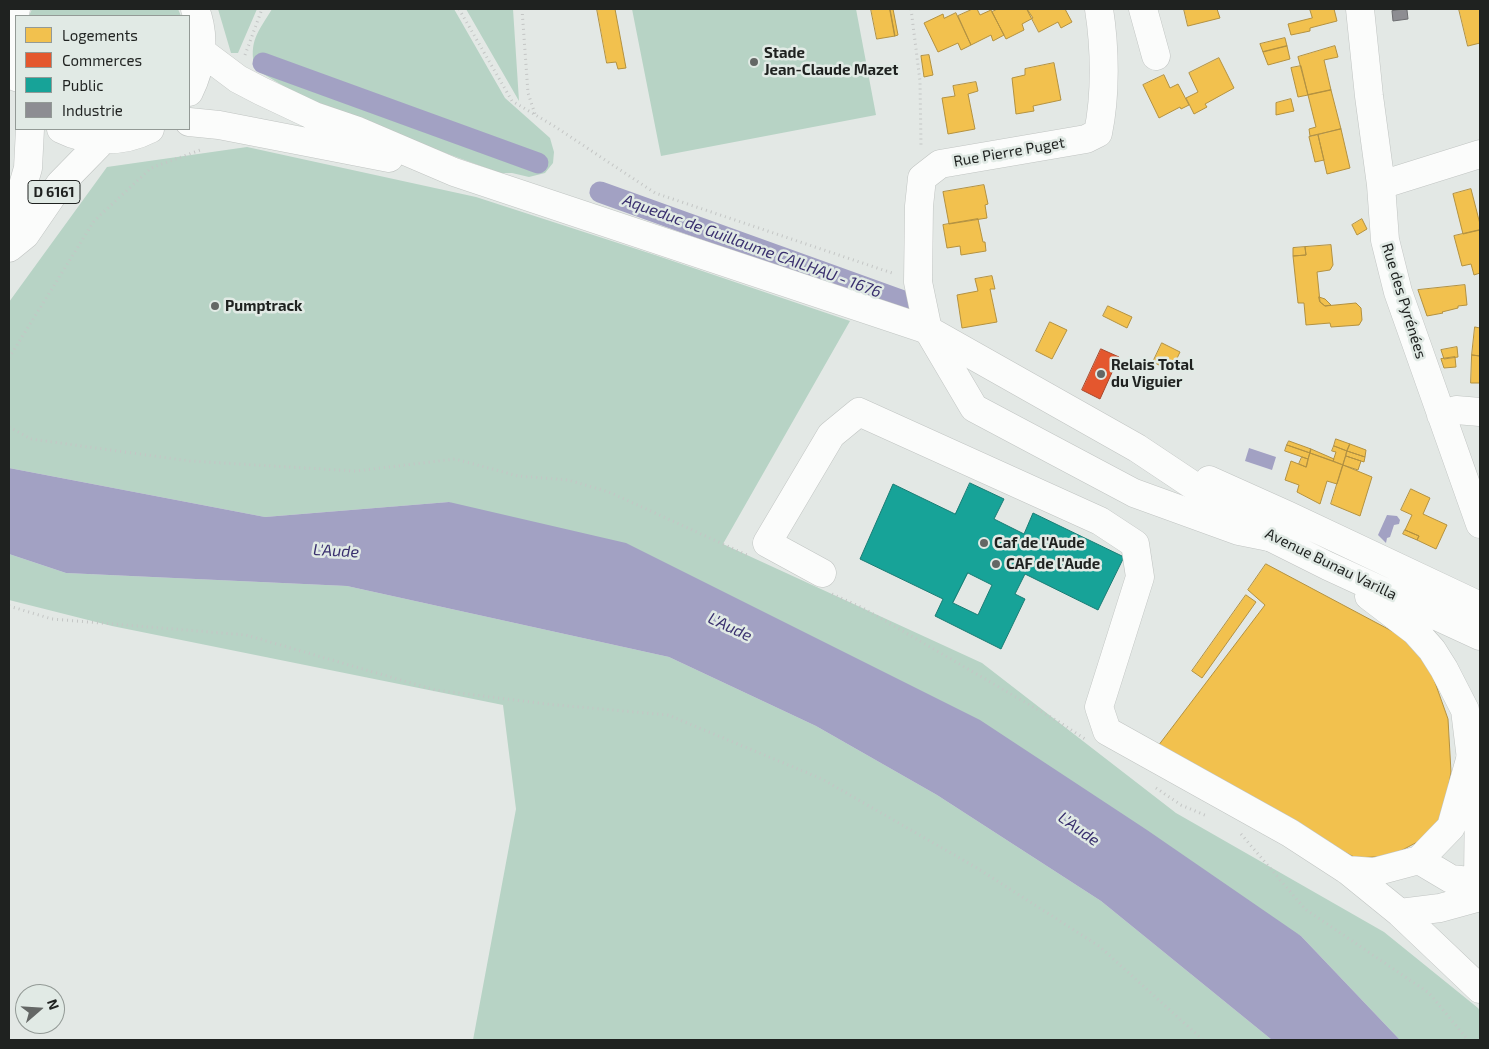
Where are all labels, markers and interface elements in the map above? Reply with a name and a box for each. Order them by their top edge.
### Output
legend [15,15,190,130]
text: Logements [62,26,138,44]
place label: Stade Jean-Claude Mazet [764,44,898,79]
text: Commerces [62,51,142,69]
marker: Stade Jean-Claude Mazet [748,56,760,68]
text: Public [62,76,103,94]
text: Industrie [62,101,123,119]
street label: Rue Pierre Puget [952,133,1066,171]
road number: D 6161 [28,180,80,203]
water label: Aqueduc de Guillaume CAILHAU - 1676 [620,190,884,302]
street label: Rue des Pyrénées [1378,241,1430,361]
place label: Pumptrack [225,297,302,315]
marker: Pumptrack [209,300,221,312]
place label: Relais Total du Viguier [1111,356,1194,391]
marker: Relais Total du Viguier [1095,368,1107,380]
street label: Avenue Bunau Varilla [1262,524,1400,604]
place label: Caf de l'Aude [994,534,1085,552]
marker: Caf de l'Aude [978,537,990,549]
water label: L'Aude [312,540,360,562]
place label: CAF de l'Aude [1006,555,1100,573]
marker: CAF de l'Aude [990,558,1002,570]
water label: L'Aude [705,609,755,645]
water label: L'Aude [1055,808,1103,850]
north arrow [15,984,65,1034]
text: N [44,997,63,1012]

